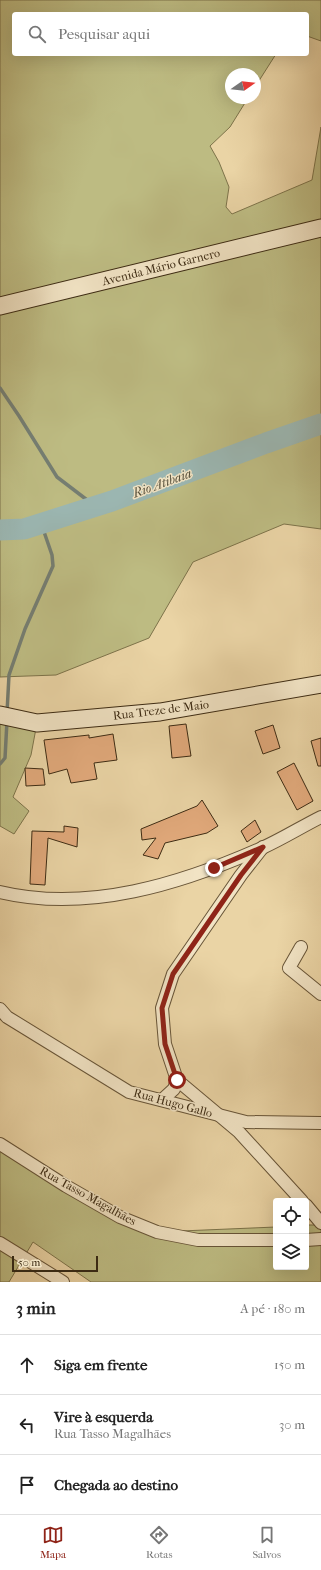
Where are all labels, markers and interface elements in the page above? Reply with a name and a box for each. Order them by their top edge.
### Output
search box [12,12,309,56]
icon: search [26,23,48,45]
text: Pesquisar aqui [58,25,150,43]
north arrow [225,68,261,104]
street label: Avenida Mário Garnero [100,246,221,289]
water label: Rio Atibaia [130,465,194,501]
street label: Rua Treze de Maio [112,697,210,723]
route end [205,859,223,877]
route start [168,1071,186,1089]
street label: Rua Hugo Gallo [132,1086,214,1120]
street label: Rua Tasso Magalhães [37,1164,139,1229]
map controls [273,1198,309,1270]
button: locate [273,1198,309,1234]
button: layers [273,1234,309,1270]
scale bar [12,1254,98,1273]
text: 50 m [18,1256,40,1269]
text: 3 min [16,1298,56,1318]
text: A pé · 180 m [240,1301,305,1316]
icon: ahead [16,1354,38,1376]
text: Siga em frente [54,1356,147,1374]
text: 150 m [274,1357,305,1372]
text: Vire à esquerda [54,1408,153,1426]
icon: left [16,1414,38,1436]
text: 30 m [279,1417,305,1432]
text: Rua Tasso Magalhães [54,1426,171,1441]
icon: arrive [16,1474,38,1496]
text: Chegada ao destino [54,1476,178,1494]
tab: Mapa [40,1524,66,1561]
tab: Rotas [146,1524,173,1561]
tab: Salvos [252,1524,281,1561]

